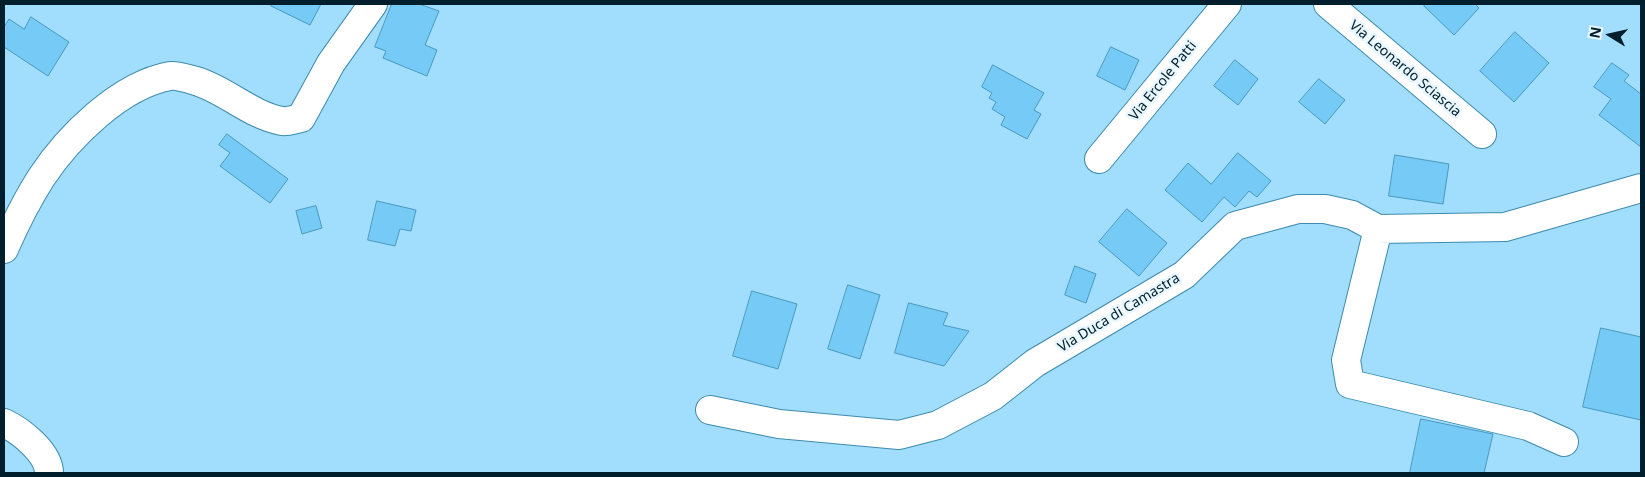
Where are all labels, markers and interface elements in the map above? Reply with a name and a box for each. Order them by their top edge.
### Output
north arrow [1585,10,1635,60]
street label: Via Leonardo Sciascia [1346,17,1464,121]
text: N [1584,25,1605,40]
street label: Via Ercole Patti [1126,38,1200,124]
street label: Via Duca di Camastra [1055,270,1183,356]

